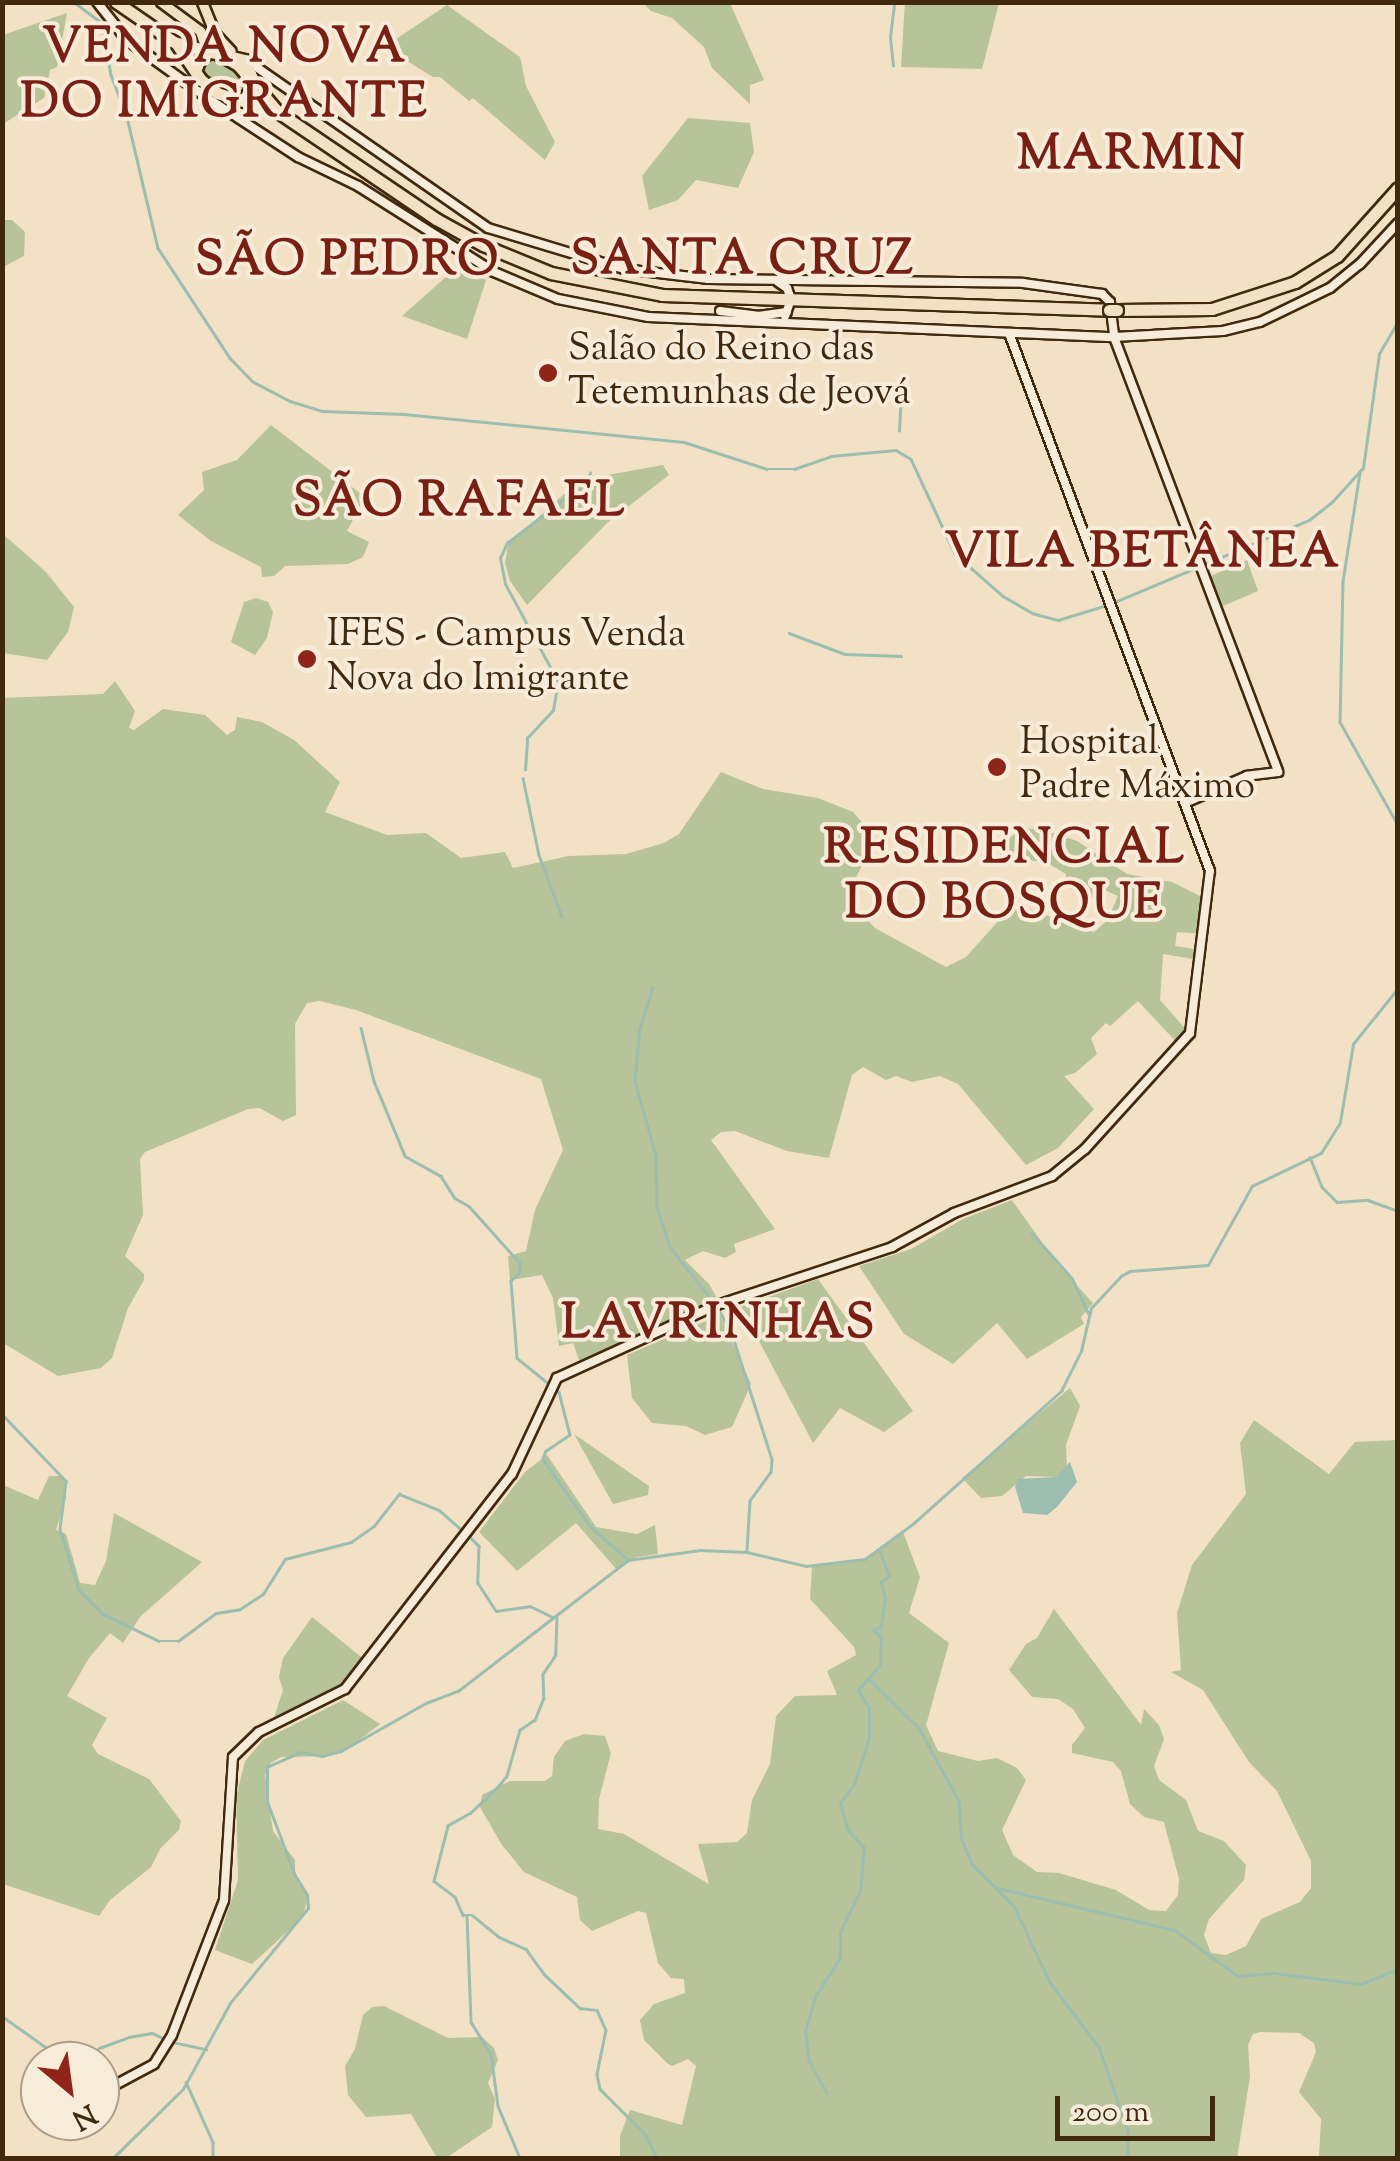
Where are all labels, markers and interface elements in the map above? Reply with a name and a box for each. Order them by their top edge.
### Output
district label: VENDA NOVA DO IMIGRANTE [21,20,429,133]
district label: MARMIN [1017,128,1247,186]
district label: SANTA CRUZ [571,233,915,291]
district label: SÃO PEDRO [195,234,501,292]
place label: Salão do Reino das Tetemunhas de Jeová [568,328,911,418]
marker: Salão do Reino das Tetemunhas de Jeová [537,362,559,384]
district label: SÃO RAFAEL [293,475,627,533]
district label: VILA BETÂNEA [945,526,1341,584]
place label: IFES - Campus Venda Nova do Imigrante [327,614,686,704]
marker: IFES - Campus Venda Nova do Imigrante [296,648,318,670]
place label: Hospital Padre Máximo [1020,722,1255,812]
marker: Hospital Padre Máximo [984,754,1010,780]
district label: RESIDENCIAL DO BOSQUE [823,821,1187,934]
district label: LAVRINHAS [561,1297,877,1355]
north arrow [20,2041,120,2141]
scale bar [1060,2076,1220,2138]
text: 200 m [1072,2092,1149,2135]
text: N [64,2093,103,2138]

